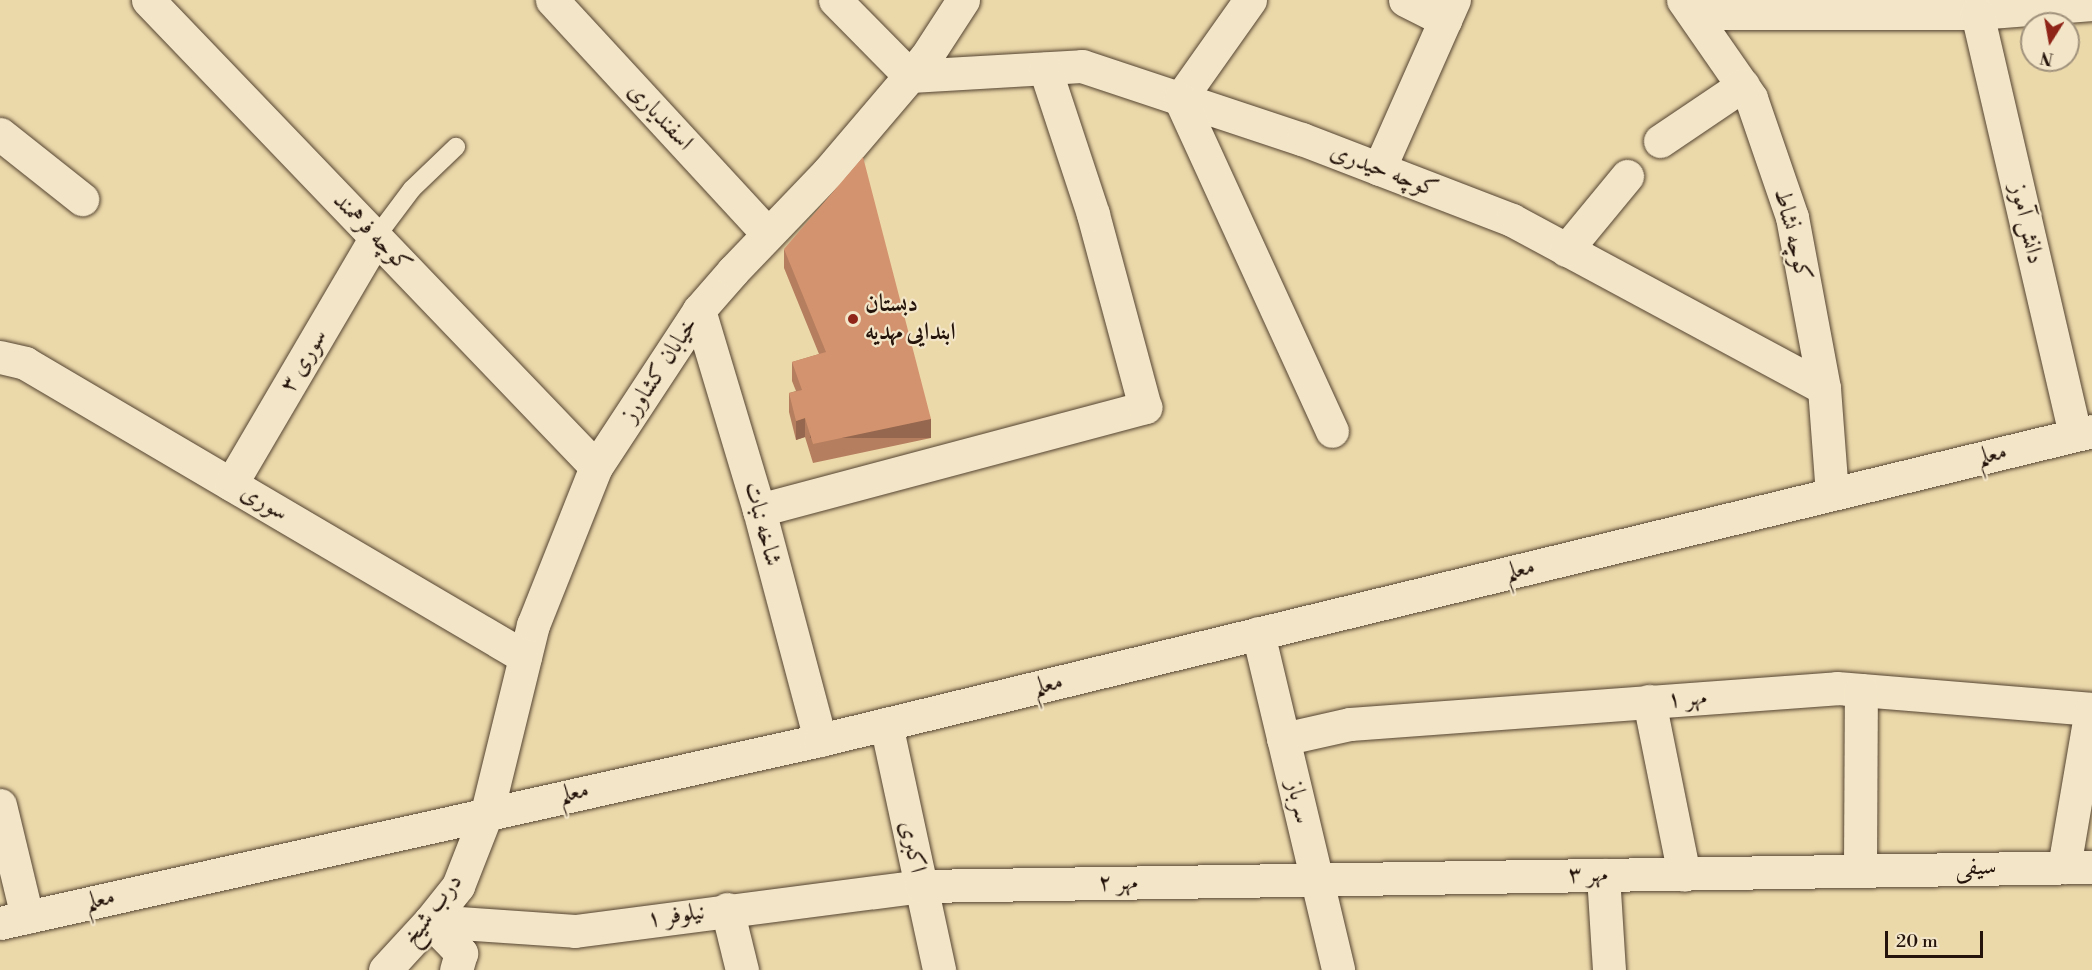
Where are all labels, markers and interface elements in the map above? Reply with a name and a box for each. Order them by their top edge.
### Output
north arrow [2020,12,2080,72]
text: N [2039,47,2055,69]
street label: اسفندیاری [621,77,699,157]
street label: کوچه حیدری [1326,137,1442,205]
street label: دانش آموز [2003,181,2049,267]
street label: کوچه نشاط [1767,186,1817,284]
street label: کوچه فرهمند [327,187,417,279]
place label: دبستان ابندایی مهدیه [865,291,956,347]
street label: خیابان کشاورز [615,312,705,428]
marker: دبستان ابندایی مهدیه [846,312,860,326]
street label: سوری ۳ [274,324,334,398]
street label: معلم [1974,437,2010,473]
street label: سوری [235,478,293,528]
street label: شاخه نبات [737,479,787,569]
street label: معلم [1502,552,1538,588]
street label: معلم [1030,667,1066,703]
street label: مهر ۱ [1666,683,1708,715]
street label: معلم [556,776,592,810]
street label: سرباز [1279,778,1317,826]
street label: اکبری [892,818,932,876]
street label: سیفی [1955,853,1997,883]
street label: مهر ۳ [1568,860,1608,890]
street label: درب شیخ [397,868,469,952]
street label: مهر ۲ [1098,868,1138,898]
street label: معلم [82,883,118,917]
street label: نیلوفر ۱ [645,898,707,934]
scale bar [1888,919,1986,957]
text: 20 m [1896,930,1938,953]

